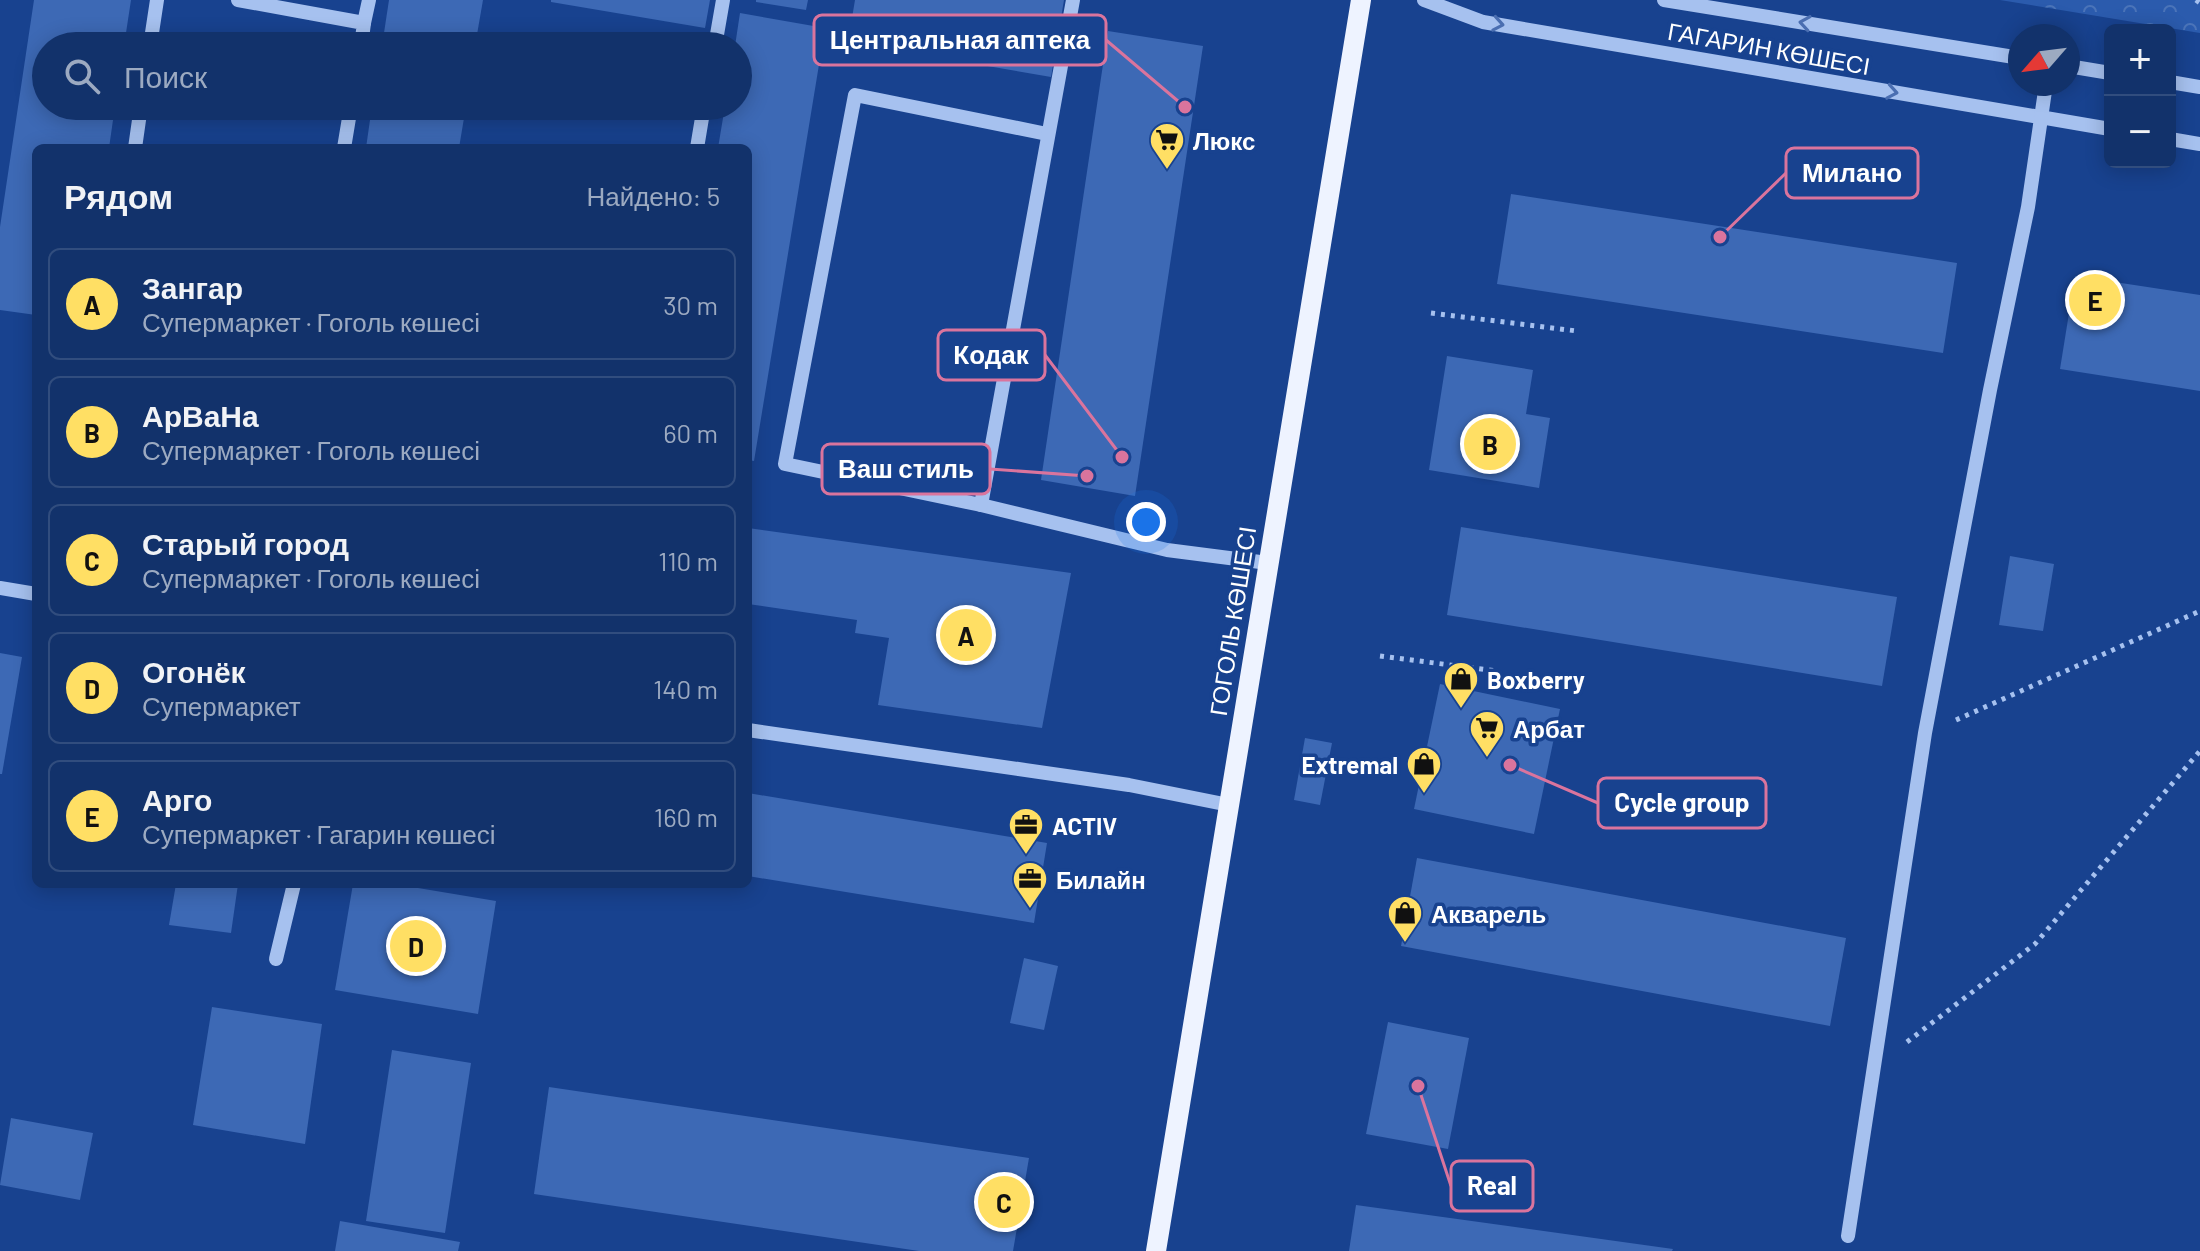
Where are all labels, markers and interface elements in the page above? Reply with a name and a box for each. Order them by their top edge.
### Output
callout: Центральная аптека [814,15,1106,65]
one-way arrow [1491,15,1505,32]
one-way arrow [1798,15,1812,32]
street label: ГАГАРИН КӨШЕСІ [1666,16,1872,80]
text: Центральная аптека [830,23,1091,54]
north arrow [2008,24,2080,96]
map controls [2104,24,2176,168]
button: + [2104,24,2176,96]
search box [32,32,752,120]
icon: search [60,54,104,98]
text: Поиск [124,58,207,94]
one-way arrow [1886,83,1899,100]
button: − [2104,96,2176,168]
supermarket icon: Люкс [1148,121,1186,171]
place label: Люкс [1193,126,1255,155]
callout: Милано [1786,148,1918,198]
text: Милано [1802,156,1902,187]
text: Рядом [64,175,173,216]
text: Найдено: 5 [586,180,720,211]
text: Зангар [142,269,243,305]
pin: E [2069,270,2121,330]
text: A [83,289,101,320]
text: 30 m [663,289,718,320]
text: Супермаркет · Гоголь көшесі [142,306,480,337]
callout: Кодак [938,330,1045,380]
text: Кодак [953,338,1030,369]
text: АрВаНа [142,397,259,433]
pin: B [1464,414,1516,474]
text: B [84,417,100,448]
text: 60 m [663,417,718,448]
text: Супермаркет · Гоголь көшесі [142,434,480,465]
callout: Ваш стиль [822,444,990,494]
text: Ваш стиль [838,452,974,483]
your location [1126,502,1166,542]
street label: ГОГОЛЬ КӨШЕСІ [1203,524,1261,718]
text: Старый город [142,525,349,561]
text: C [84,545,100,576]
text: 110 m [658,545,718,576]
text: Супермаркет · Гоголь көшесі [142,562,480,593]
pin: A [940,605,992,665]
text: Огонёк [142,653,246,689]
shop icon: Boxberry [1442,660,1480,710]
place label: Boxberry [1487,665,1585,694]
text: D [84,673,100,704]
text: 140 m [653,673,718,704]
text: Супермаркет [142,690,301,721]
supermarket icon: Арбат [1468,709,1506,759]
place label: Арбат [1513,714,1585,743]
shop icon: Extremal [1405,745,1443,795]
place label: Extremal [1301,750,1398,779]
callout: Cycle group [1598,778,1766,828]
text: Арго [142,781,212,817]
text: Cycle group [1614,786,1750,817]
text: E [84,801,100,832]
text: 160 m [654,801,718,832]
office icon: ACTIV [1007,806,1045,856]
place label: ACTIV [1052,811,1117,840]
text: Супермаркет · Гагарин көшесі [142,818,496,849]
office icon: Билайн [1011,860,1049,910]
place label: Билайн [1056,865,1146,894]
shop icon: Акварель [1386,894,1424,944]
place label: Акварель [1431,899,1546,928]
pin: D [390,916,442,976]
callout: Real [1451,1161,1533,1211]
text: Real [1467,1169,1517,1200]
pin: C [978,1172,1030,1232]

